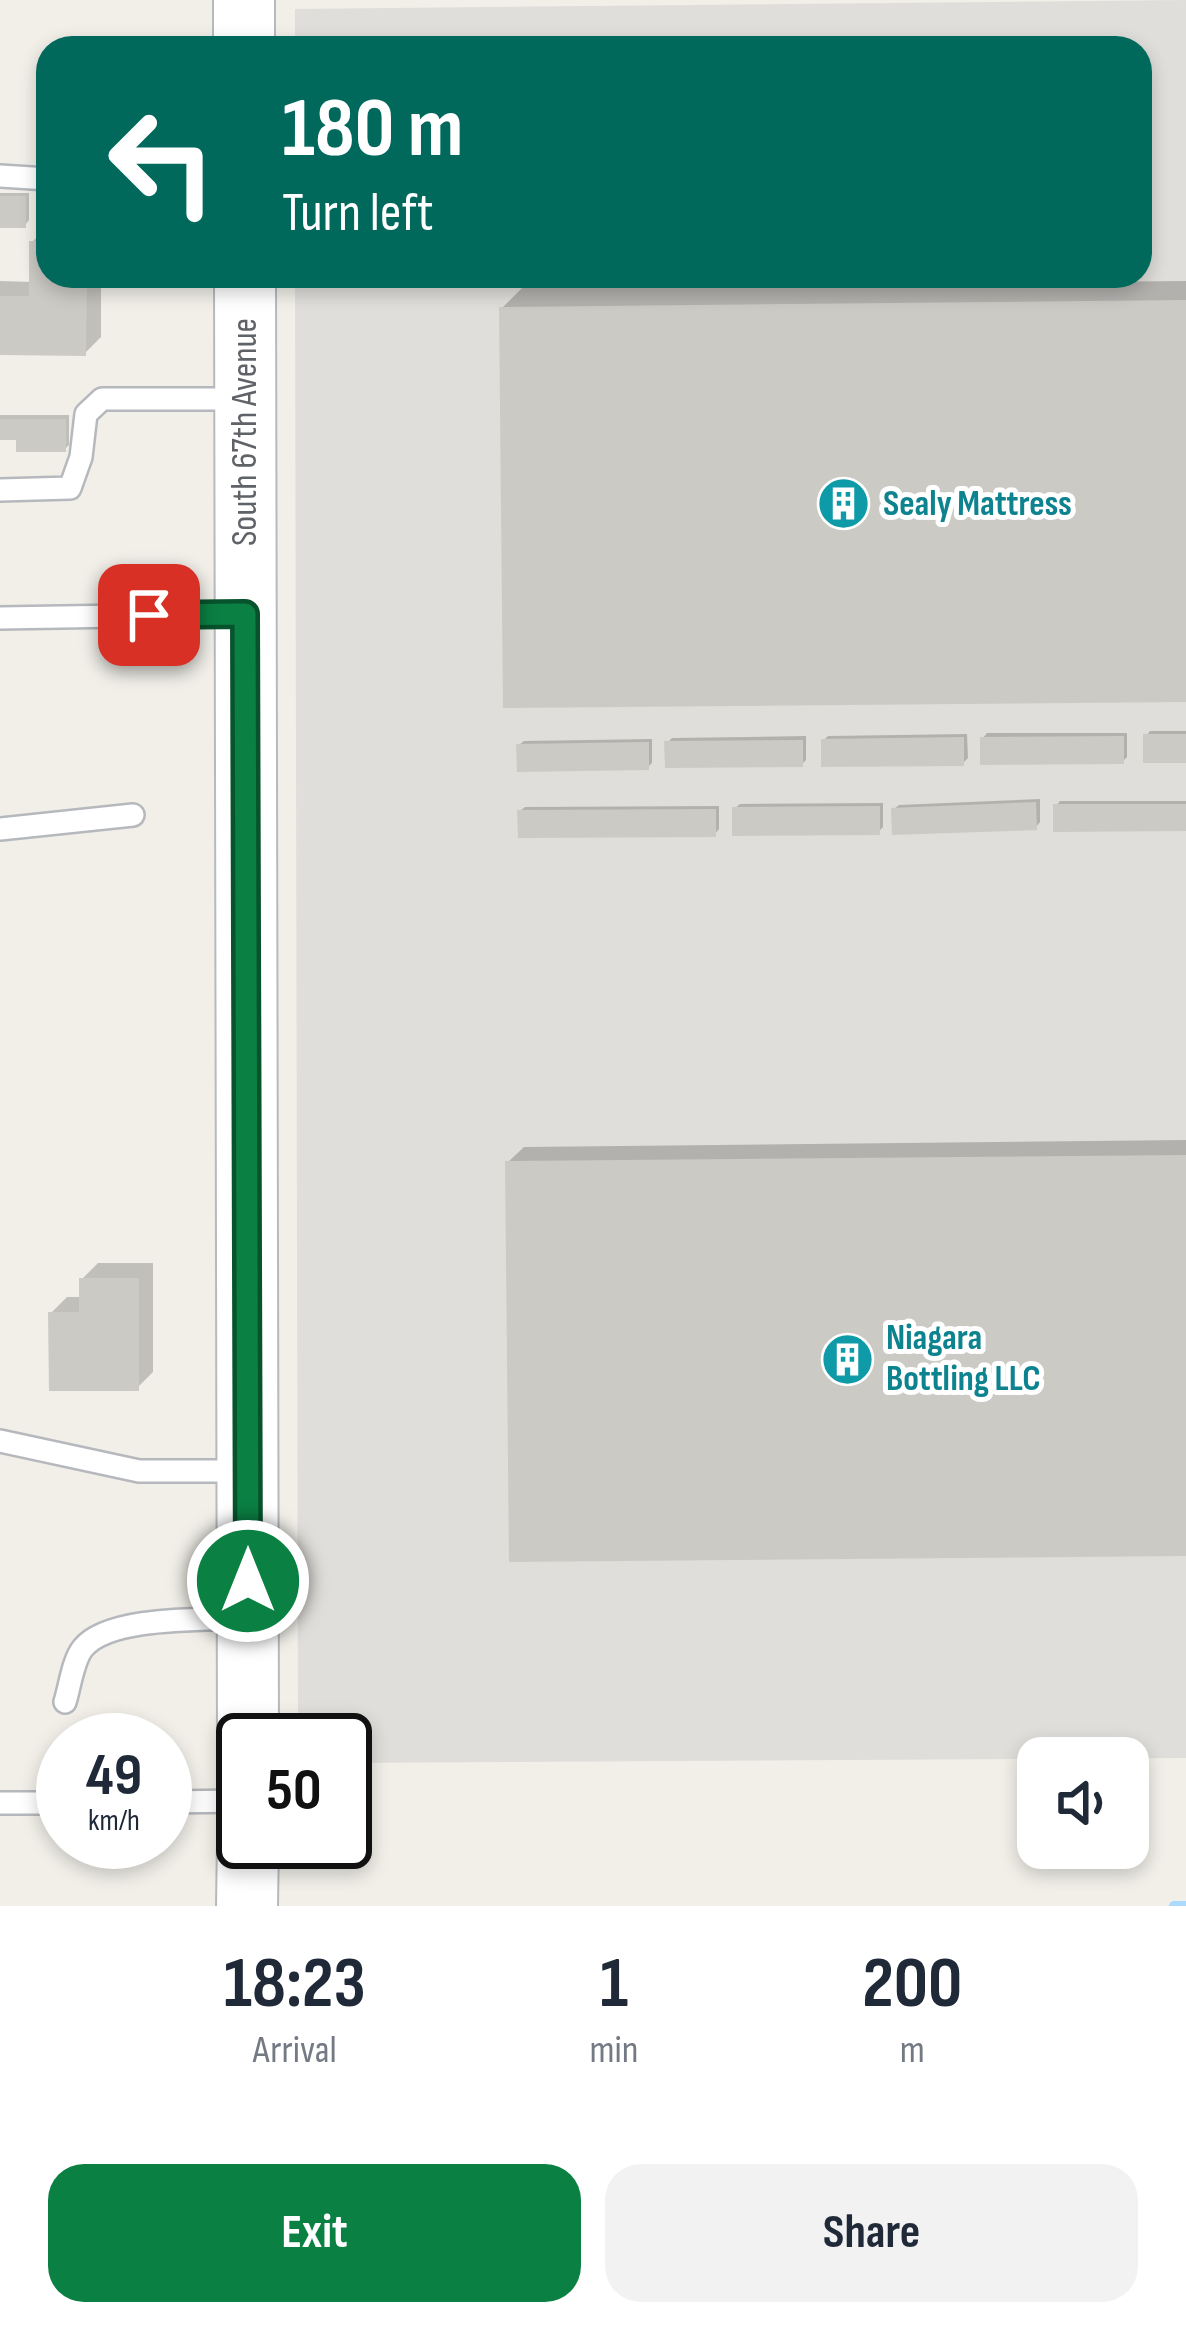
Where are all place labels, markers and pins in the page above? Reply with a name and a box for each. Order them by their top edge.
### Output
building icon: Sealy Mattress [816,476,872,532]
place label: Sealy Mattress [883,483,1072,526]
pin [98,564,200,666]
place label: Niagara Bottling LLC [886,1317,1041,1401]
building icon: Niagara Bottling LLC [819,1331,875,1387]

